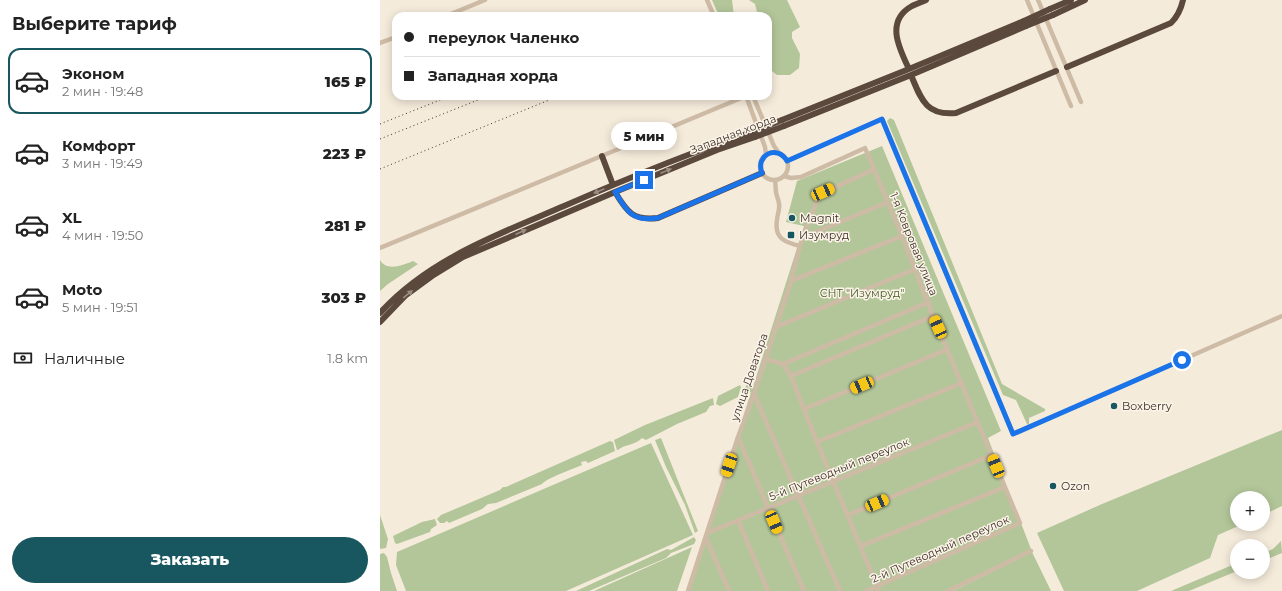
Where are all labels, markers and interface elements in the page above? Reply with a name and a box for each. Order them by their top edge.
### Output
text: Выберите тариф [12,13,177,35]
text: переулок Чаленко [428,28,579,47]
icon: car [14,63,50,99]
text: Эконом [62,64,124,83]
text: Западная хорда [428,66,558,85]
text: 165 ₽ [325,72,366,91]
text: 2 мин · 19:48 [62,83,143,99]
street label: Западная хорда [688,111,778,157]
callout: 5 мин [611,122,677,150]
text: 5 мин [624,128,664,144]
icon: car [14,135,50,171]
text: Комфорт [62,136,135,155]
text: 223 ₽ [323,144,366,163]
text: 3 мин · 19:49 [62,155,143,171]
one-way arrow [661,167,673,173]
route end [635,171,653,189]
car [810,182,836,202]
one-way arrow [593,188,604,194]
street label: 1-я Ковровая улица [887,190,941,298]
icon: car [14,207,50,243]
text: XL [62,208,81,227]
place label: Magnit [800,211,840,225]
marker: Magnit [787,213,797,223]
text: 281 ₽ [325,216,366,235]
text: 4 мин · 19:50 [62,227,143,243]
place label: Изумруд [799,228,849,242]
one-way arrow [515,229,526,235]
marker: Изумруд [786,230,796,240]
icon: car [14,279,50,315]
text: Moto [62,280,102,299]
park label: СНТ "Изумруд" [820,286,904,300]
text: 303 ₽ [322,288,366,307]
one-way arrow [402,290,413,299]
text: 5 мин · 19:51 [62,299,138,315]
car [928,314,948,340]
street label: улица Доватора [727,331,771,424]
icon: cash [12,347,34,369]
text: Наличные [44,349,125,368]
text: 1.8 km [327,350,368,366]
route start [1173,351,1191,369]
car [849,375,875,395]
place label: Boxberry [1122,399,1172,413]
marker: Boxberry [1109,401,1119,411]
street label: 5-й Путеводный переулок [767,434,912,504]
car [720,452,738,478]
car [986,453,1006,479]
place label: Ozon [1061,479,1090,493]
marker: Ozon [1048,481,1058,491]
map controls [1230,491,1270,579]
button: + [1230,491,1270,531]
car [864,493,890,513]
car [764,509,784,535]
street label: 2-й Путеводный переулок [869,512,1012,586]
button: Заказать [12,537,368,583]
button: − [1230,539,1270,579]

